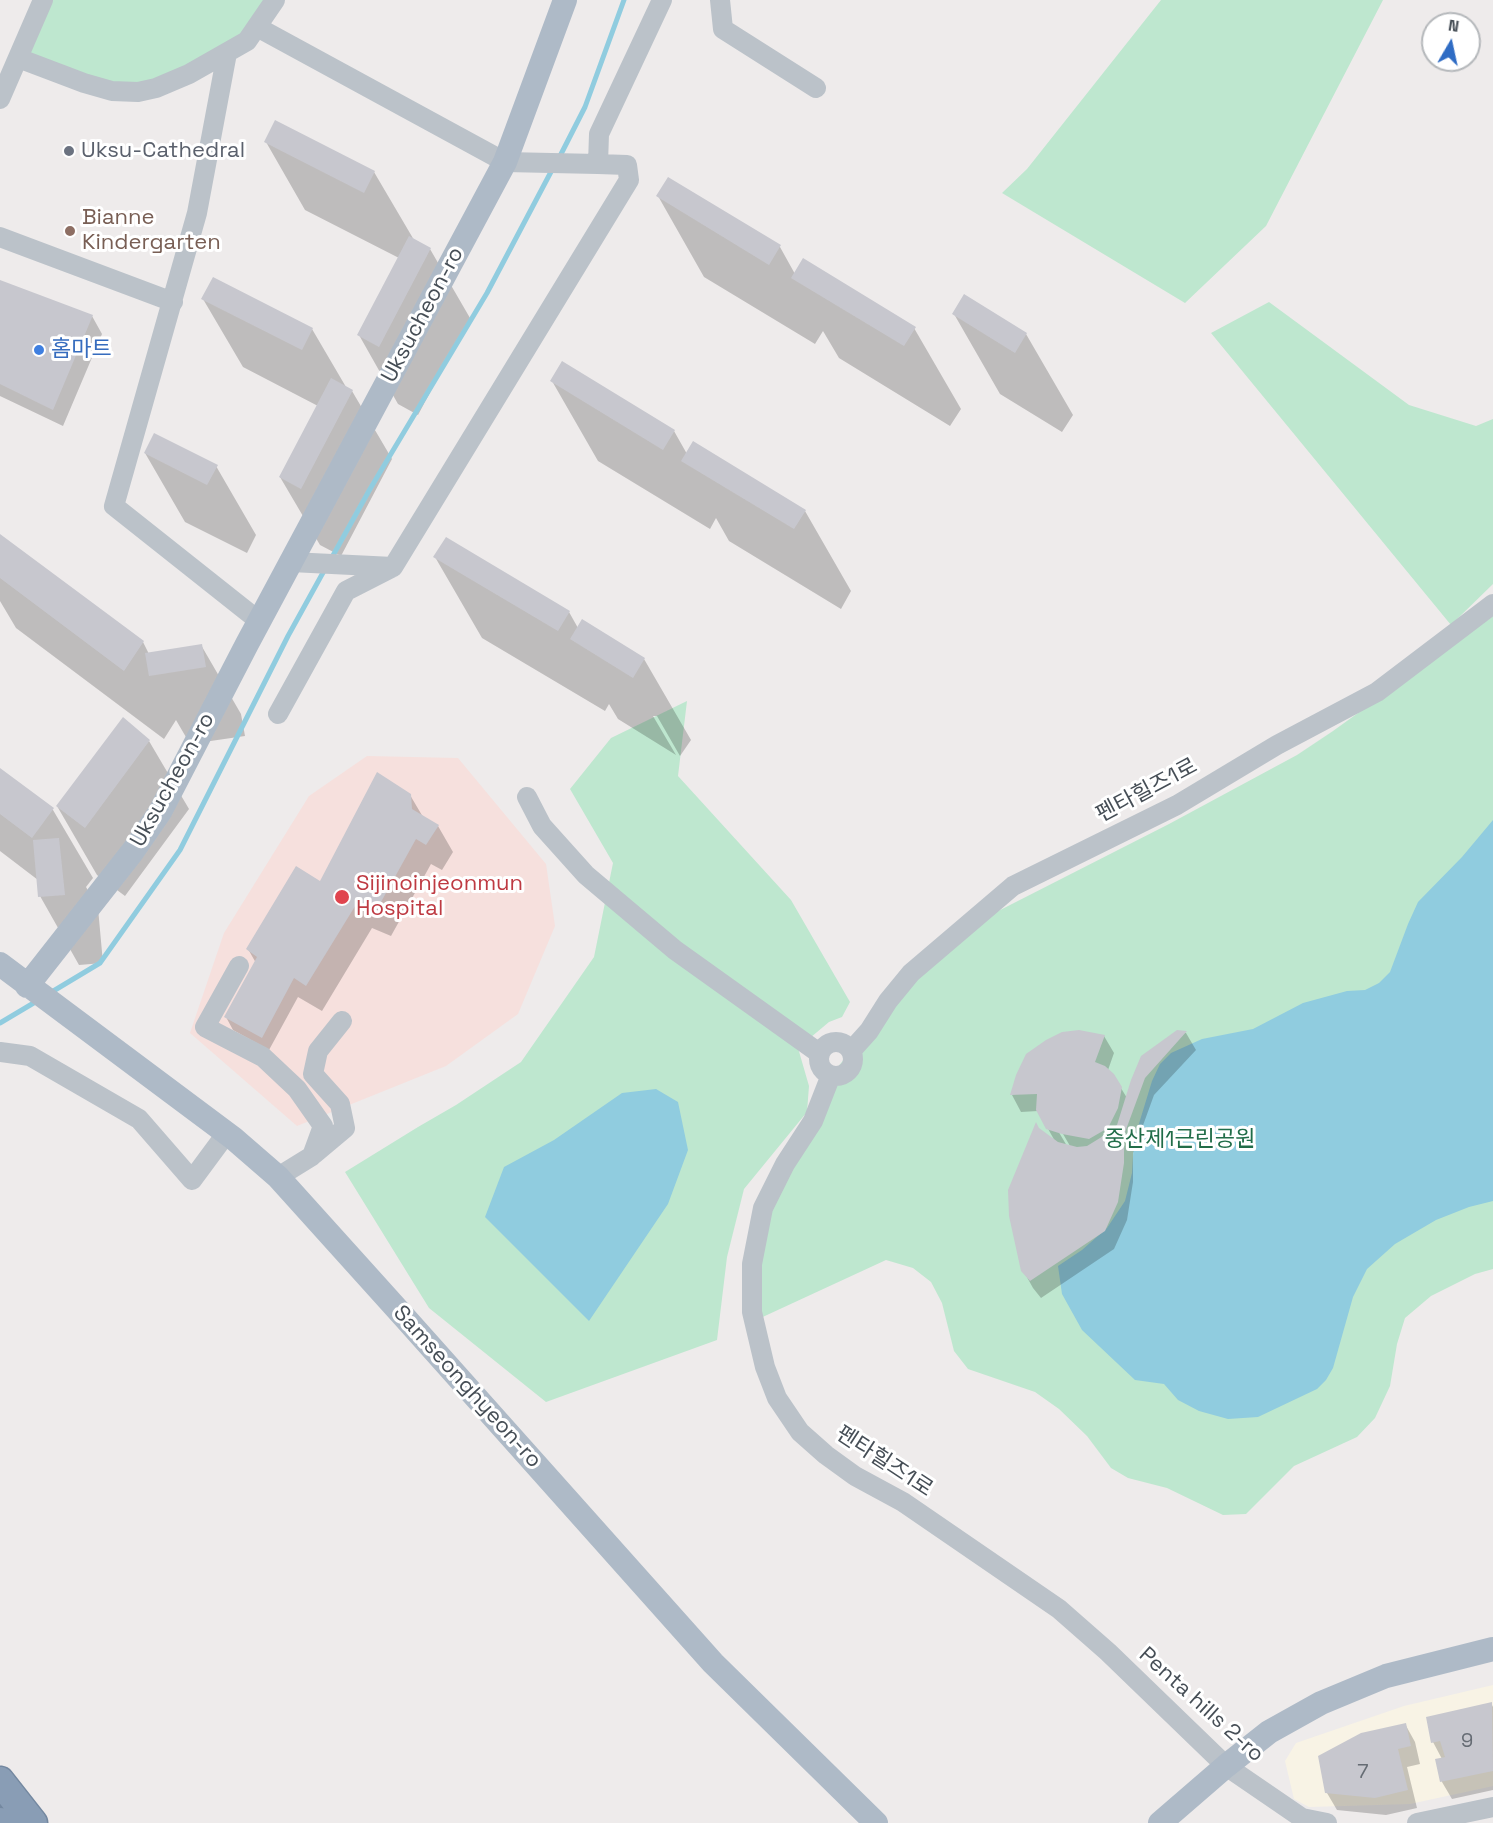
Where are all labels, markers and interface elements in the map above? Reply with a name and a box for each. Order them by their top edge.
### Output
north arrow [1421,12,1481,72]
text: N [1447,14,1461,37]
place label: Uksu-Cathedral [81,138,245,164]
marker: Uksu-Cathedral [62,144,76,158]
place label: Bianne Kindergarten [82,205,221,256]
marker: Bianne Kindergarten [63,224,77,238]
street label: Uksucheon-ro [376,243,470,387]
place label: 홈마트 [51,337,112,363]
marker: 홈마트 [32,343,46,357]
street label: Uksucheon-ro [125,708,221,852]
street label: 펜타힐즈1로 [1092,753,1202,829]
place label: Sijinoinjeonmun Hospital [356,871,523,922]
marker: Sijinoinjeonmun Hospital [333,888,351,906]
park label: 중산제1근린공원 [1105,1127,1255,1153]
street label: Samseonghyeon-ro [387,1300,547,1474]
street label: 펜타힐즈1로 [831,1421,937,1503]
street label: Penta hills 2-ro [1133,1642,1269,1768]
house number: 9 [1461,1730,1473,1754]
house number: 7 [1357,1761,1369,1785]

